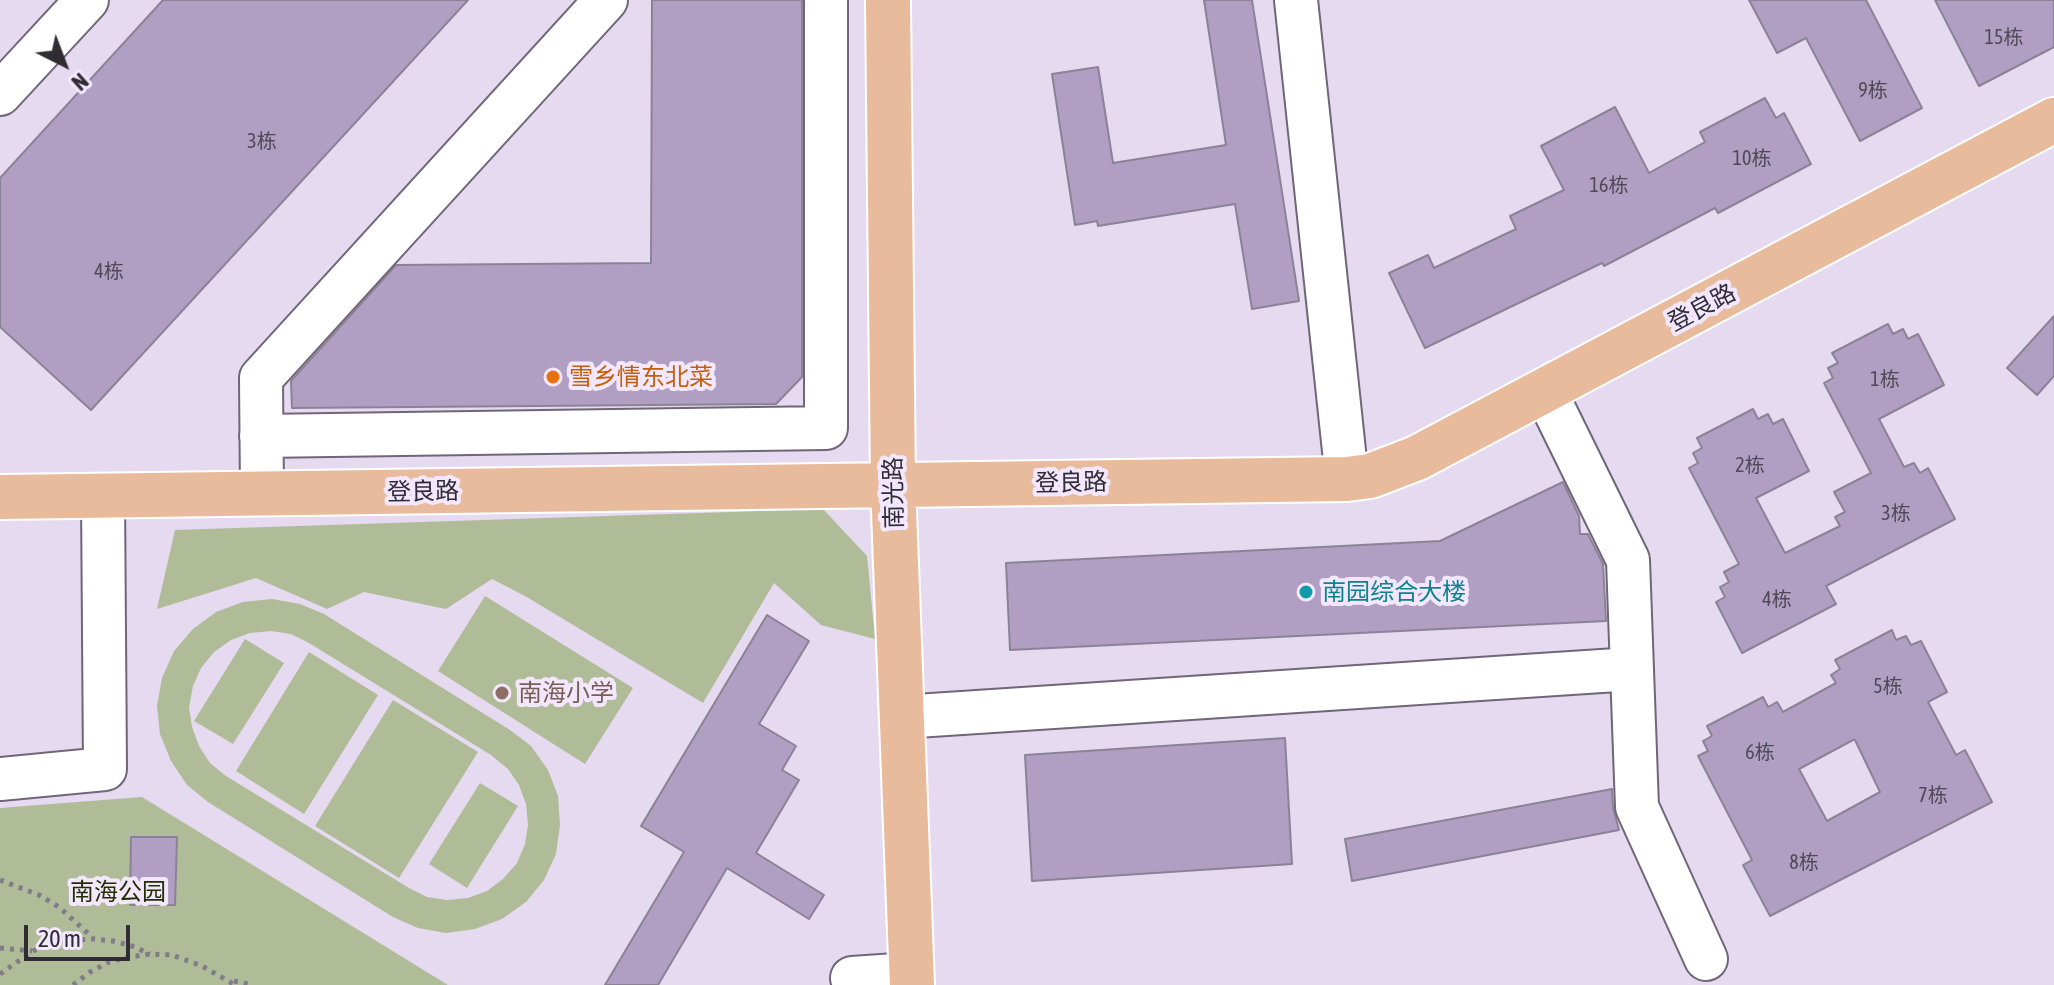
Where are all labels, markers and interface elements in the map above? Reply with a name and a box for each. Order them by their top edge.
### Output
north arrow [24,24,104,104]
house number: 15栋 [1985,26,2023,50]
text: N [67,68,94,96]
house number: 9栋 [1858,79,1888,103]
house number: 3栋 [247,130,277,154]
house number: 10栋 [1733,147,1771,171]
house number: 16栋 [1590,174,1628,198]
house number: 4栋 [94,260,124,284]
street label: 登良路 [1663,278,1741,338]
place label: 雪乡情东北菜 [569,363,713,391]
marker: 雪乡情东北菜 [544,368,562,386]
house number: 1栋 [1870,368,1900,392]
house number: 2栋 [1735,454,1765,478]
street label: 南光路 [879,457,909,529]
street label: 登良路 [1035,468,1107,498]
street label: 登良路 [387,477,459,507]
house number: 3栋 [1881,502,1911,526]
place label: 南园综合大楼 [1322,578,1466,606]
marker: 南园综合大楼 [1297,583,1315,601]
house number: 4栋 [1762,588,1792,612]
house number: 5栋 [1873,675,1903,699]
place label: 南海小学 [518,679,614,707]
marker: 南海小学 [493,684,511,702]
house number: 6栋 [1745,741,1775,765]
house number: 7栋 [1918,784,1948,808]
house number: 8栋 [1789,851,1819,875]
park label: 南海公园 [70,878,166,906]
scale bar [28,909,134,959]
text: 20 m [38,925,81,952]

